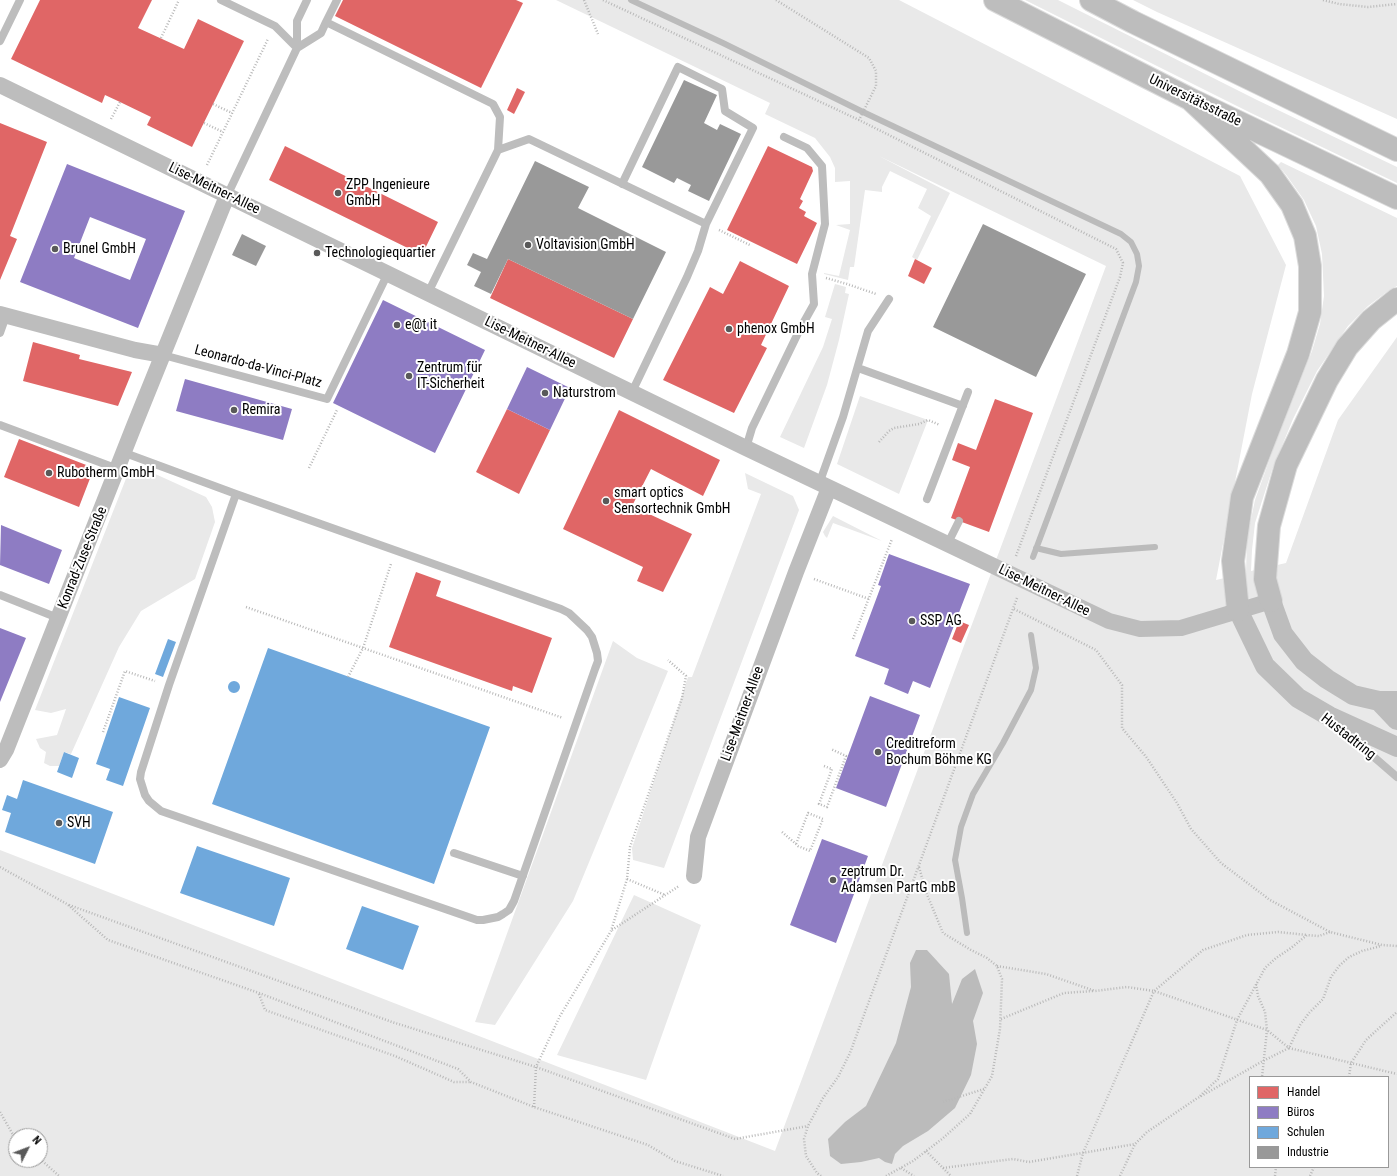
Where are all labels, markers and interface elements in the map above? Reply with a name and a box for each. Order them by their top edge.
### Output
street label: Universitätsstraße [1146,71,1244,131]
street label: Lise-Meitner-Allee [166,160,262,218]
place label: ZPP Ingenieure GmbH [346,177,430,210]
marker: ZPP Ingenieure GmbH [333,188,343,198]
place label: Voltavision GmbH [536,237,635,253]
marker: Voltavision GmbH [523,240,533,250]
place label: Brunel GmbH [63,241,136,257]
marker: Brunel GmbH [50,244,60,254]
place label: Technologiequartier [325,245,435,261]
marker: Technologiequartier [312,248,322,258]
street label: Lise-Meitner-Allee [482,314,578,372]
place label: e@t it [405,317,437,333]
marker: e@t it [392,320,402,330]
place label: phenox GmbH [737,321,815,337]
marker: phenox GmbH [724,324,734,334]
street label: Leonardo-da-Vinci-Platz [192,342,324,392]
place label: Zentrum für IT-Sicherheit [417,360,485,392]
marker: Zentrum für IT-Sicherheit [404,371,414,381]
place label: Naturstrom [553,385,616,401]
marker: Naturstrom [540,388,550,398]
place label: Remira [242,402,280,418]
marker: Remira [229,405,239,415]
place label: Rubotherm GmbH [57,465,155,481]
marker: Rubotherm GmbH [44,468,54,478]
place label: smart optics Sensortechnik GmbH [614,485,730,518]
marker: smart optics Sensortechnik GmbH [601,496,611,506]
street label: Konrad-Zuse-Straße [55,504,111,612]
street label: Lise-Meitner-Allee [996,562,1092,620]
place label: SSP AG [920,613,962,629]
marker: SSP AG [907,616,917,626]
street label: Lise-Meitner-Allee [718,664,768,764]
street label: Hustadtring [1317,710,1379,764]
place label: Creditreform Bochum Böhme KG [886,736,992,768]
marker: Creditreform Bochum Böhme KG [873,747,883,757]
place label: SVH [67,815,91,831]
marker: SVH [54,818,64,828]
place label: zeptrum Dr. Adamsen PartG mbB [841,864,956,896]
marker: zeptrum Dr. Adamsen PartG mbB [828,875,838,885]
legend [1249,1076,1389,1168]
text: Handel [1287,1085,1320,1099]
text: Büros [1287,1105,1314,1119]
text: Schulen [1287,1125,1325,1139]
north arrow [8,1128,48,1168]
text: N [29,1133,44,1147]
text: Industrie [1287,1145,1329,1159]

